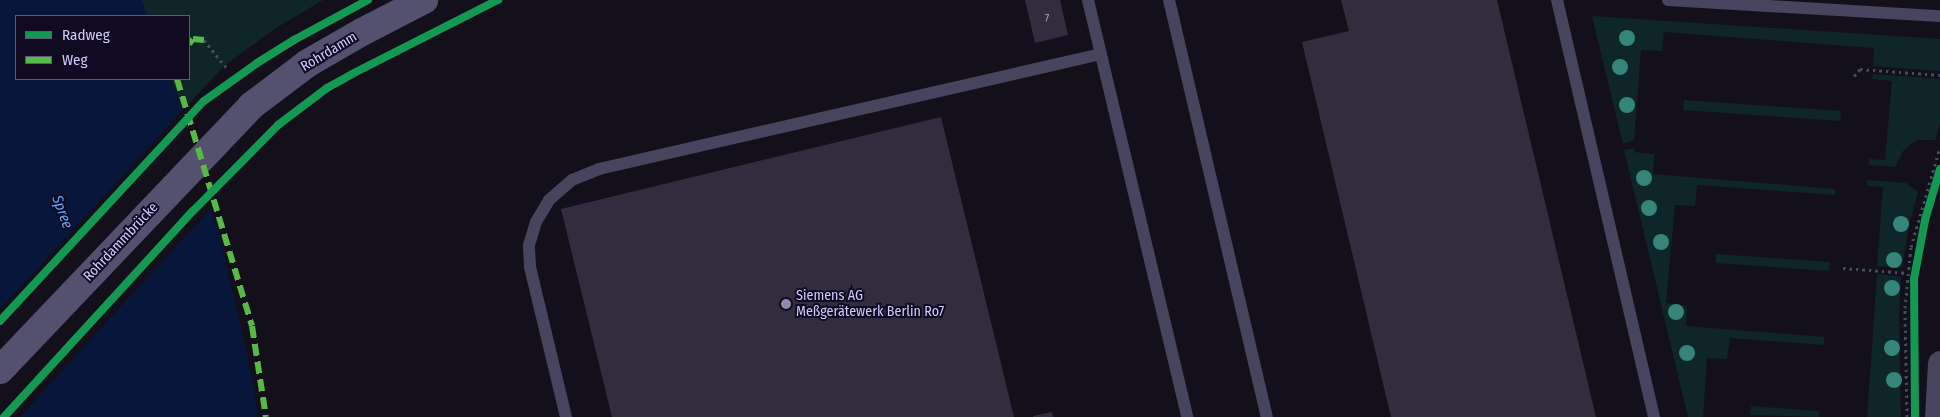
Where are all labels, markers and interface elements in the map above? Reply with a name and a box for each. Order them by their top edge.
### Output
house number: 7 [1045,12,1049,26]
legend [15,15,190,80]
text: Radweg [62,26,110,44]
street label: Rohrdamm [298,29,360,75]
text: Weg [62,51,88,69]
water label: Spree [48,193,76,231]
street label: Rohrdammbrücke [80,199,162,285]
place label: Siemens AG Meßgerätewerk Berlin Ro7 [796,288,944,321]
marker: Siemens AG Meßgerätewerk Berlin Ro7 [780,298,792,310]

